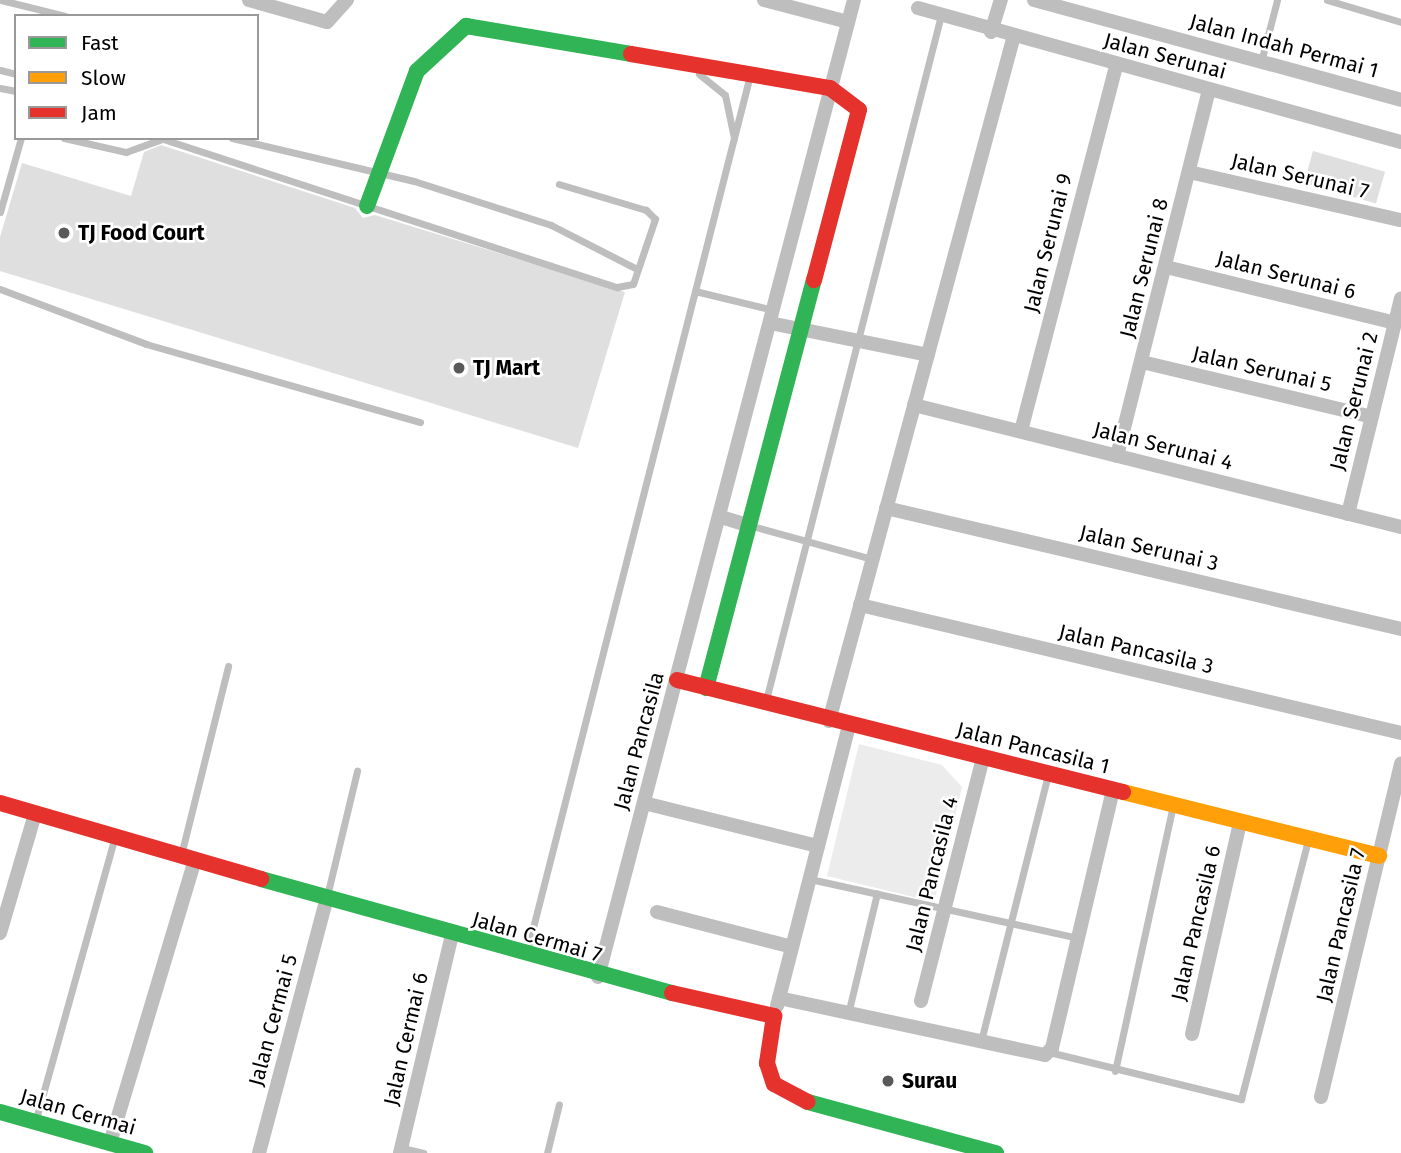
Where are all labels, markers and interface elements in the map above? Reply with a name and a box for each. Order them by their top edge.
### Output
street label: Jalan Indah Permai 1 [1187,9,1381,83]
legend [14,14,259,140]
street label: Jalan Serunai [1101,28,1229,84]
text: Fast [81,30,119,56]
text: Slow [81,65,126,91]
text: Jam [81,100,117,126]
street label: Jalan Serunai 7 [1229,148,1371,204]
street label: Jalan Serunai 9 [1019,171,1077,315]
street label: Jalan Serunai 8 [1114,196,1174,340]
place label: TJ Food Court [78,220,205,246]
marker: TJ Food Court [56,225,72,241]
street label: Jalan Serunai 6 [1214,246,1358,304]
street label: Jalan Serunai 2 [1325,329,1383,473]
street label: Jalan Serunai 5 [1190,341,1334,397]
place label: TJ Mart [473,355,540,381]
marker: TJ Mart [451,360,467,376]
street label: Jalan Serunai 4 [1091,417,1235,475]
street label: Jalan Serunai 3 [1077,520,1221,576]
street label: Jalan Pancasila 3 [1056,619,1216,679]
street label: Jalan Pancasila [608,669,670,813]
street label: Jalan Pancasila 1 [954,717,1112,779]
street label: Jalan Pancasila 4 [901,794,963,954]
street label: Jalan Pancasila 6 [1166,843,1226,1003]
street label: Jalan Pancasila 7 [1311,846,1371,1004]
street label: Jalan Cermai 7 [469,906,605,968]
street label: Jalan Cermai 5 [243,951,303,1089]
street label: Jalan Cermai 6 [378,970,434,1108]
place label: Surau [902,1068,957,1094]
marker: Surau [880,1073,896,1089]
street label: Jalan Cermai [17,1083,139,1141]

